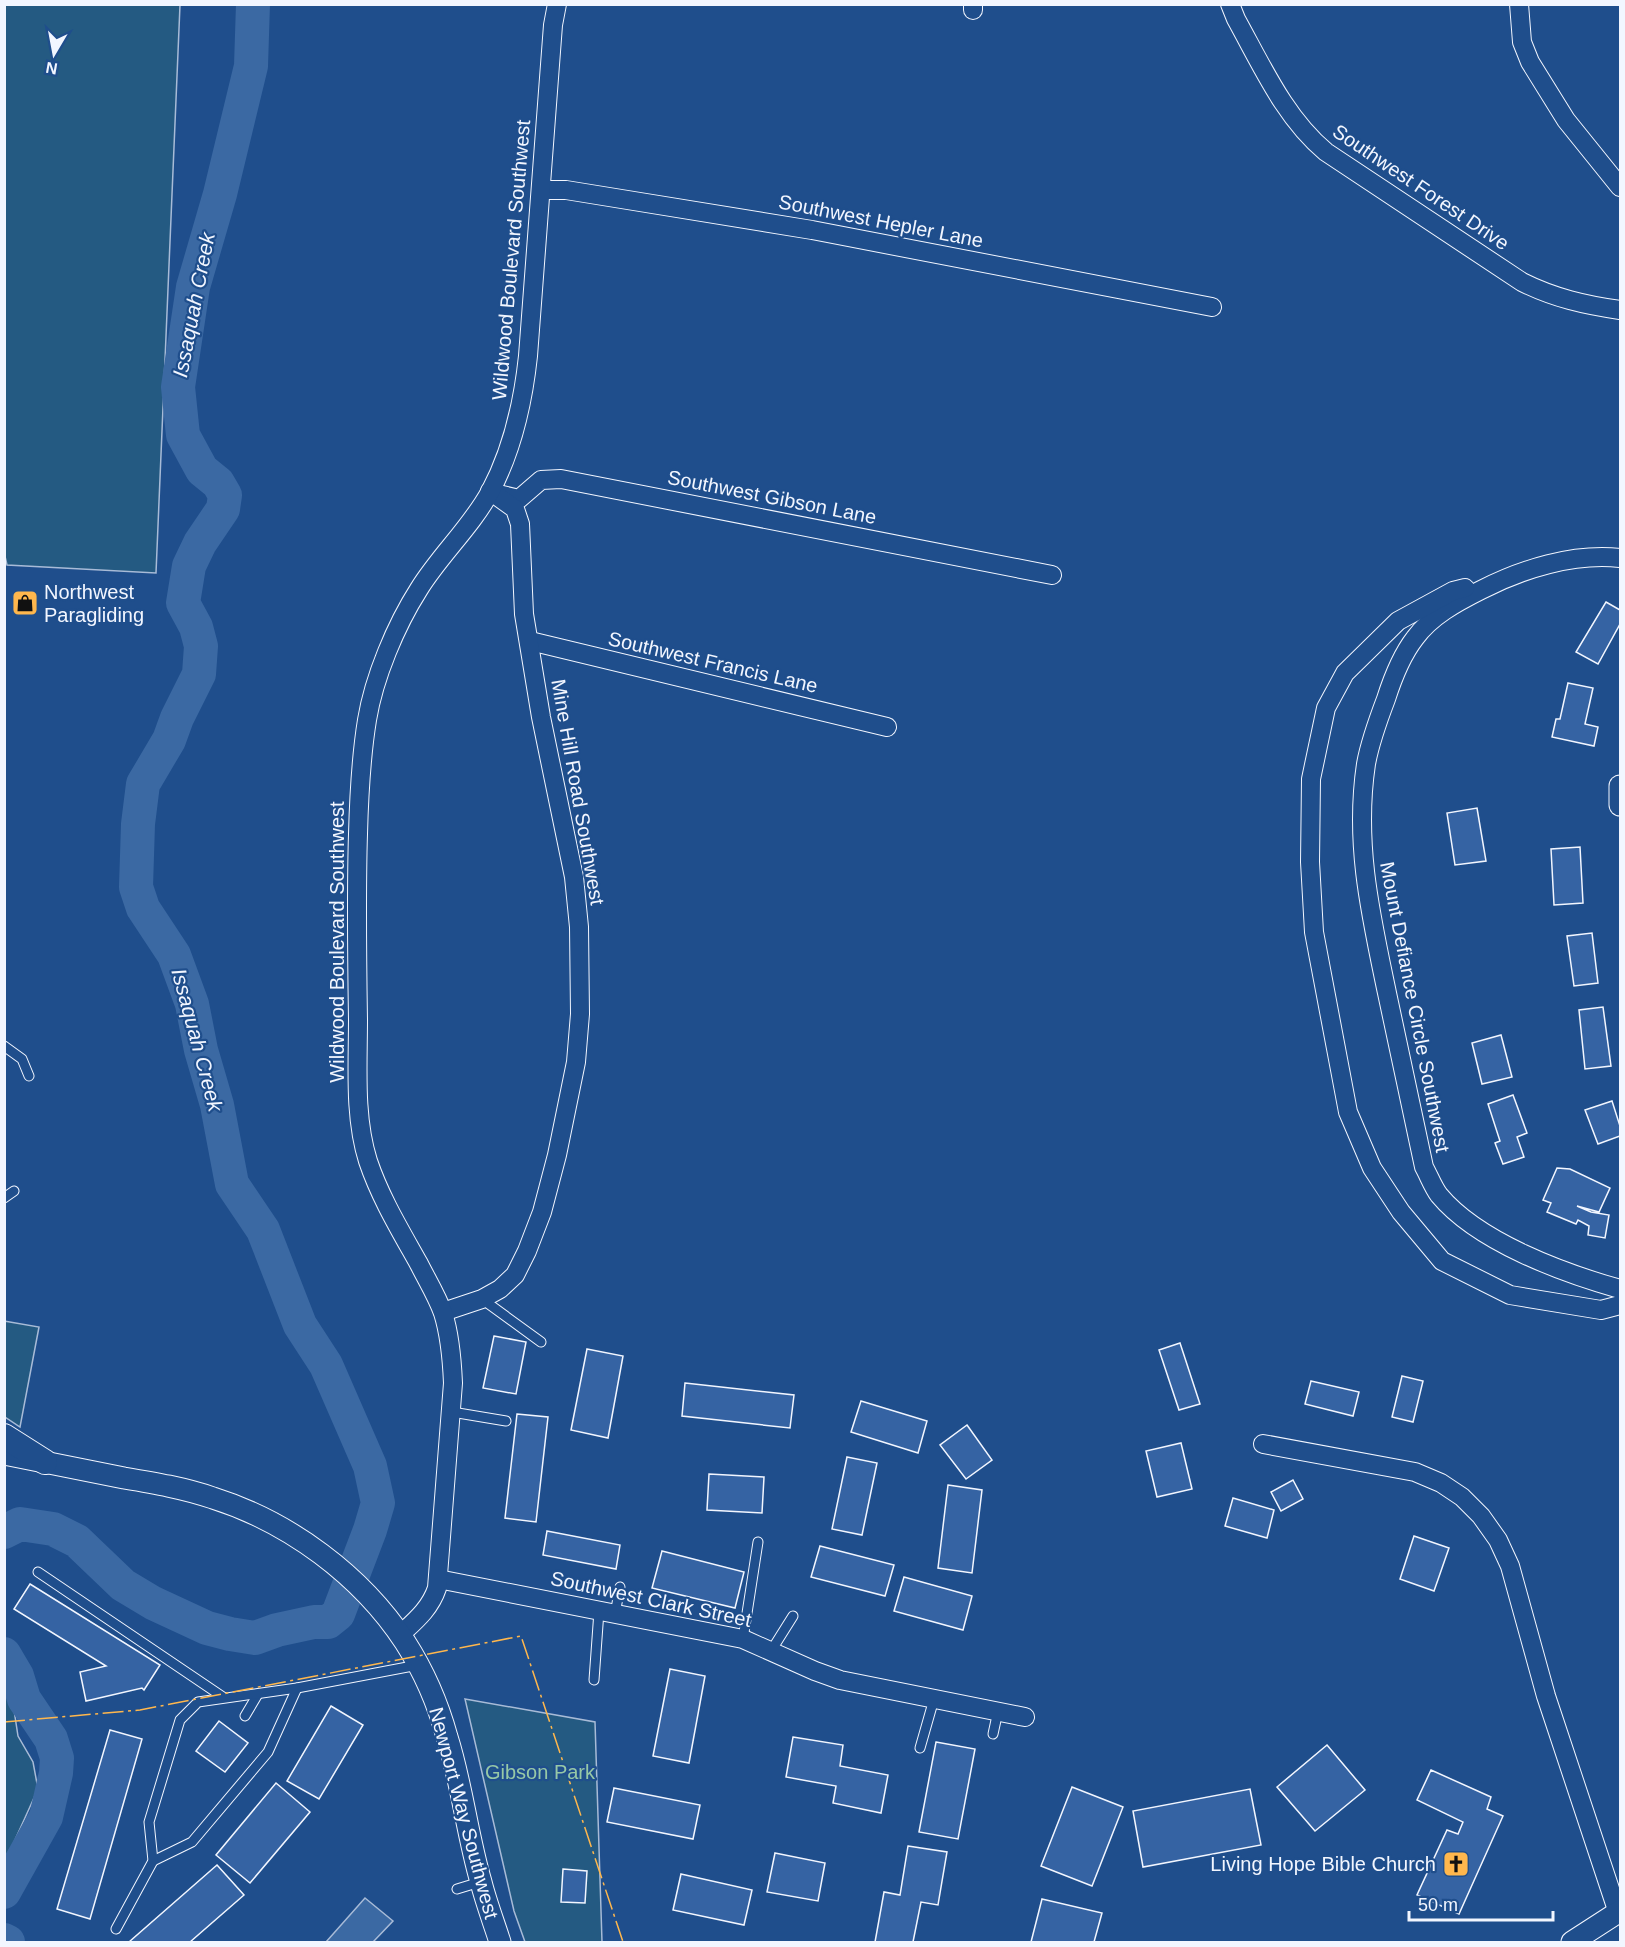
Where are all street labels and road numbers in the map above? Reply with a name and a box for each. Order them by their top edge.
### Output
street label: Wildwood Boulevard Southwest [488,119,534,401]
street label: Southwest Forest Drive [1329,120,1513,254]
street label: Southwest Hepler Lane [777,190,985,252]
street label: Southwest Gibson Lane [666,466,878,528]
street label: Southwest Francis Lane [606,627,820,697]
street label: Mine Hill Road Southwest [547,677,609,907]
street label: Wildwood Boulevard Southwest [326,801,348,1083]
street label: Mount Defiance Circle Southwest [1376,860,1454,1155]
street label: Southwest Clark Street [549,1567,754,1631]
street label: Newport Way Southwest [425,1705,503,1922]

